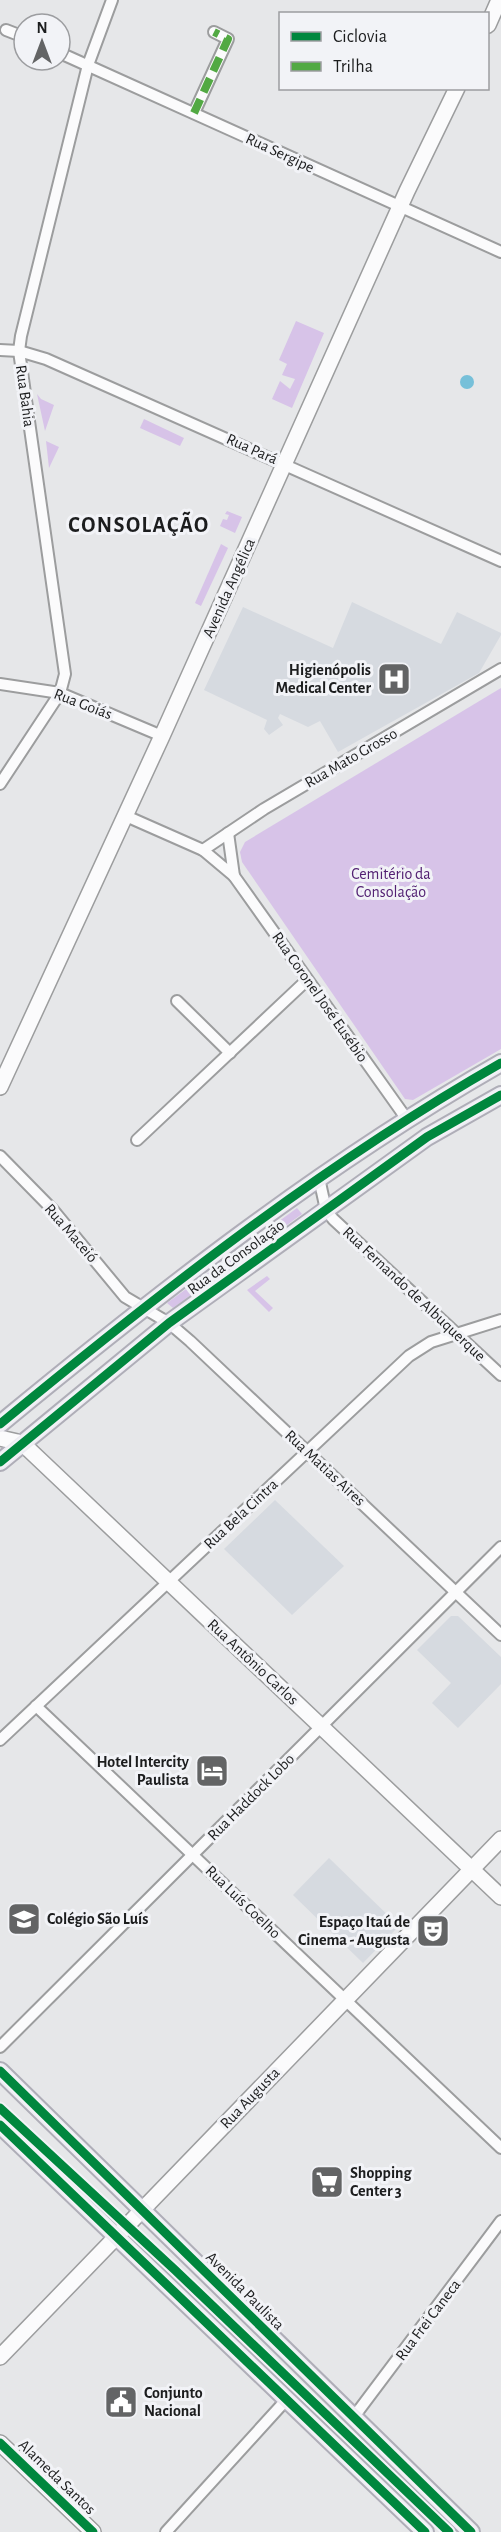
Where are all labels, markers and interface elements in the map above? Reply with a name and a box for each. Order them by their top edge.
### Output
north arrow [12,12,72,72]
legend [279,12,489,90]
text: N [36,20,48,36]
text: Ciclovia [333,28,387,46]
text: Trilha [333,58,373,76]
street label: Rua Sergipe [243,130,317,176]
street label: Rua Bahia [13,364,37,428]
street label: Rua Pará [224,431,280,467]
district label: CONSOLAÇÃO [68,511,210,536]
street label: Avenida Angélica [200,536,258,640]
hospital icon: Higienópolis Medical Center [376,661,412,697]
place label: Higienópolis Medical Center [276,662,371,696]
street label: Rua Goiás [52,686,114,722]
street label: Rua Mato Grosso [302,725,400,791]
park label: Cemitério da Consolação [351,866,431,900]
street label: Rua Coronel José Eusébio [269,929,371,1065]
street label: Rua Maceió [41,1201,101,1265]
street label: Rua da Consolação [185,1217,287,1297]
street label: Rua Fernando de Albuquerque [340,1224,488,1364]
street label: Rua Matias Aires [282,1427,368,1509]
street label: Rua Bela Cintra [201,1476,281,1552]
street label: Rua Antônio Carlos [204,1616,302,1708]
street label: Rua Haddock Lobo [204,1750,298,1844]
hotel icon: Hotel Intercity Paulista [194,1753,230,1789]
place label: Hotel Intercity Paulista [96,1754,190,1788]
street label: Rua Luís Coelho [202,1862,284,1942]
school or university icon: Colégio São Luís [6,1901,42,1937]
place label: Colégio São Luís [47,1911,148,1927]
theatre icon: Espaço Itaú de Cinema - Augusta [415,1913,451,1949]
place label: Espaço Itaú de Cinema - Augusta [298,1914,410,1948]
street label: Rua Augusta [217,2064,283,2132]
supermarket icon: Shopping Center 3 [309,2164,345,2200]
place label: Shopping Center 3 [350,2165,413,2199]
street label: Avenida Paulista [203,2249,287,2333]
street label: Rua Frei Caneca [393,2277,463,2363]
public building icon: Conjunto Nacional [103,2384,139,2420]
place label: Conjunto Nacional [144,2385,203,2419]
street label: Alameda Santos [15,2436,99,2518]

